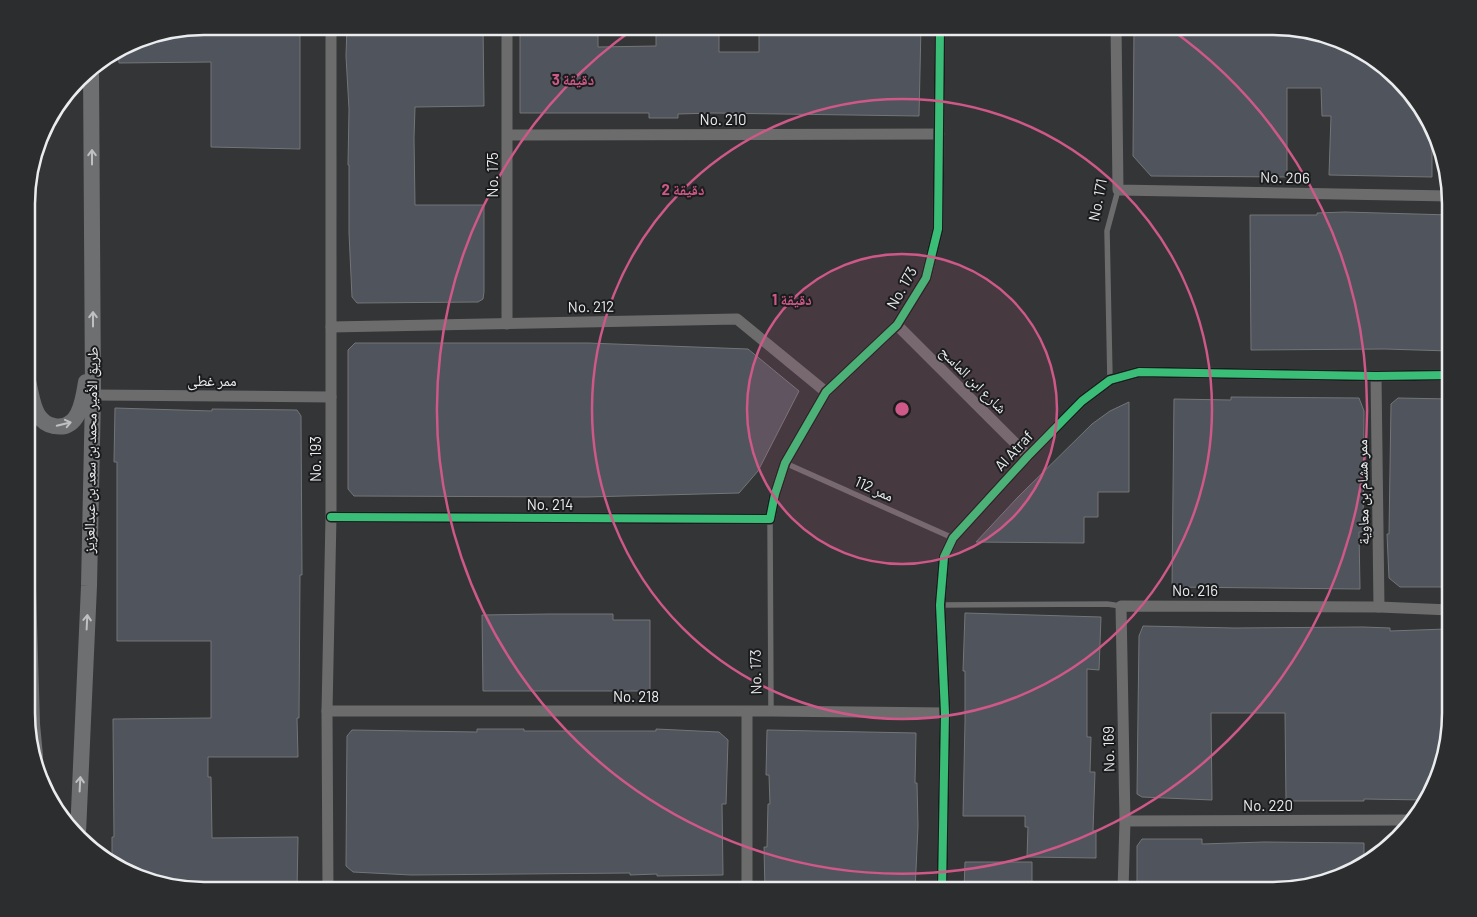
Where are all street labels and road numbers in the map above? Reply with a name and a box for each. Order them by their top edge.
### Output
street label: No. 210 [700,110,746,128]
street label: No. 175 [483,152,501,198]
street label: No. 206 [1260,168,1310,186]
street label: No. 171 [1084,177,1110,223]
street label: No. 173 [882,263,920,312]
street label: No. 212 [568,297,614,315]
street label: شارع ابن الماسح [935,342,1011,418]
street label: طريق الأمير محمد بن سعد بن عبدالعزيز [79,346,103,555]
street label: ممر غطى [187,371,237,391]
street label: Al Atraf [990,427,1036,474]
street label: No. 193 [306,436,324,482]
street label: ممر هشام بن معاوية [1352,439,1374,545]
street label: ممر 112 [852,472,897,506]
street label: No. 214 [527,495,573,513]
street label: No. 216 [1172,581,1218,599]
street label: No. 173 [746,649,764,695]
street label: No. 218 [613,687,659,705]
street label: No. 169 [1099,726,1117,772]
street label: No. 220 [1243,796,1293,814]

